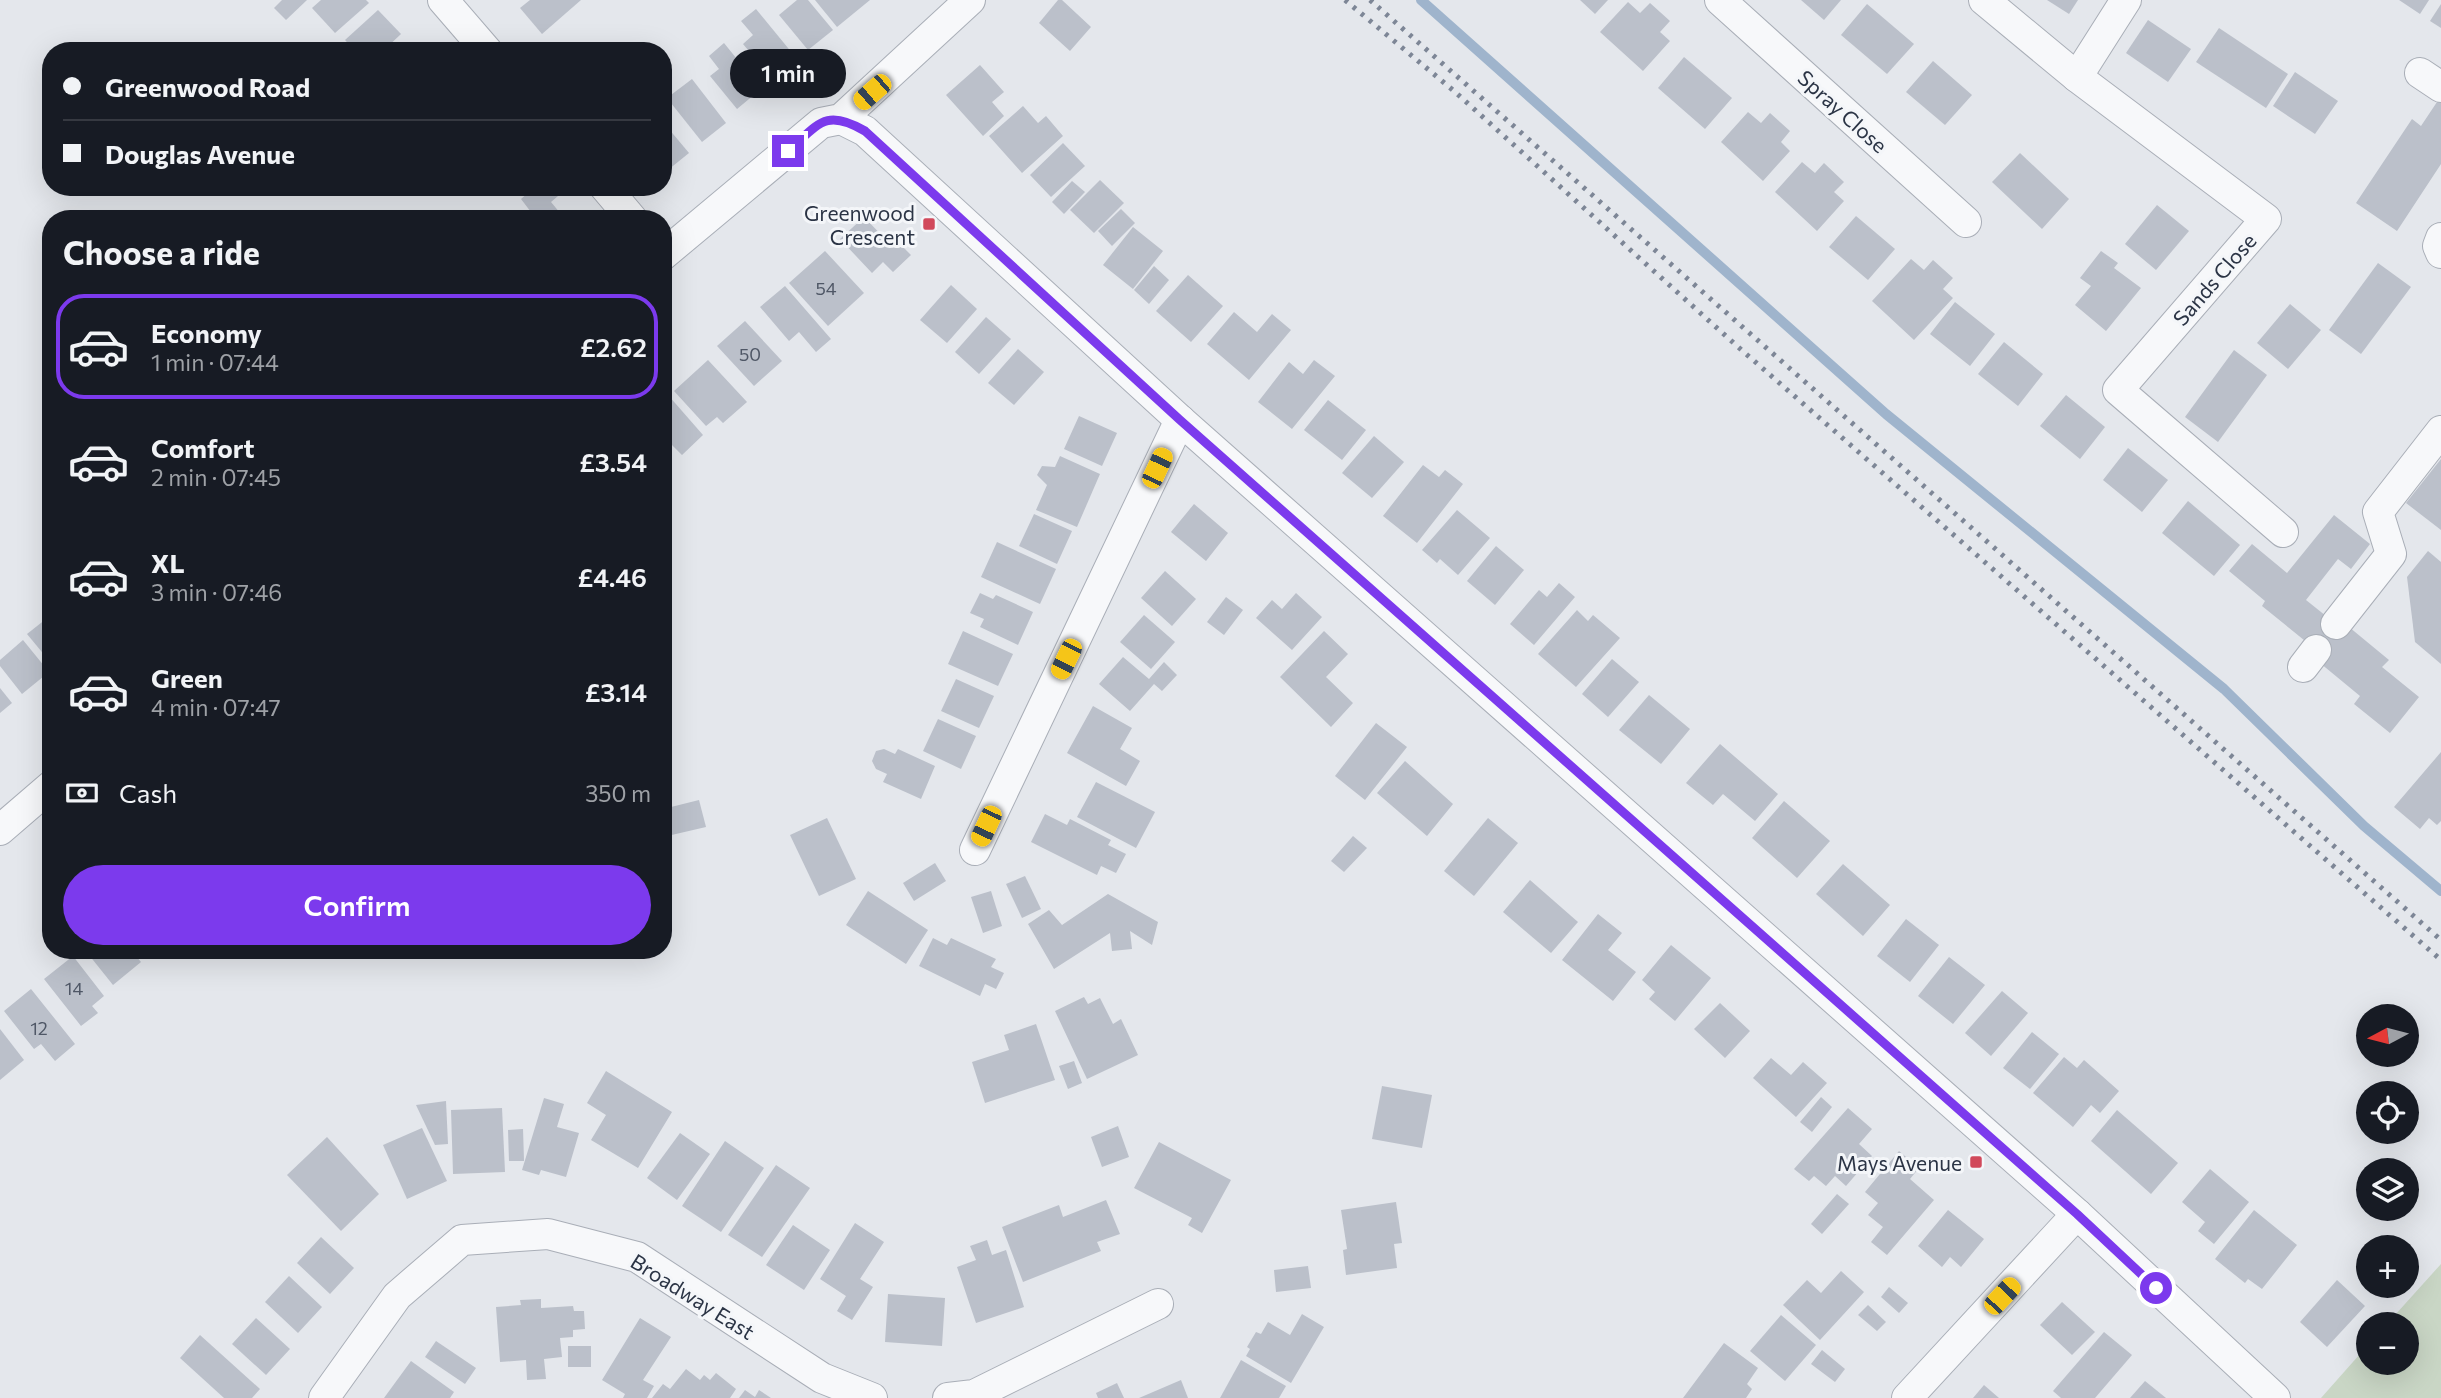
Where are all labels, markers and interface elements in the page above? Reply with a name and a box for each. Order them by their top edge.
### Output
callout: 1 min [730,50,846,99]
text: 1 min [761,59,815,87]
street label: Spray Close [1793,64,1893,158]
car [850,70,895,114]
text: Greenwood Road [105,71,310,102]
route end [772,135,804,167]
text: Douglas Avenue [105,138,295,169]
place label: Greenwood Crescent [804,200,915,249]
marker: Greenwood Crescent [921,216,937,232]
street label: Sands Close [2167,228,2261,330]
text: Choose a ride [63,232,260,272]
house number: 54 [815,277,837,299]
icon: car [67,315,130,378]
text: Economy [151,317,262,348]
text: £2.62 [580,331,647,362]
house number: 50 [739,343,761,365]
text: 1 min · 07:44 [151,348,279,376]
icon: car [67,430,130,493]
text: Comfort [151,432,254,463]
car [1139,445,1176,491]
text: £3.54 [579,446,647,477]
text: 2 min · 07:45 [151,463,281,491]
icon: car [67,545,130,608]
text: XL [151,547,185,578]
text: £4.46 [578,561,647,592]
text: 3 min · 07:46 [151,578,282,606]
car [1048,636,1085,682]
icon: car [67,660,130,723]
text: Green [151,662,223,693]
text: £3.14 [585,676,647,707]
text: 4 min · 07:47 [151,693,281,721]
icon: cash [63,774,101,812]
text: Cash [119,777,177,808]
text: 350 m [585,779,651,807]
car [968,803,1005,849]
button: Confirm [63,865,651,945]
house number: 14 [65,977,83,999]
north arrow [2356,1004,2418,1068]
map controls [2356,1004,2419,1375]
house number: 12 [30,1017,48,1039]
button: locate [2356,1081,2419,1144]
place label: Mays Avenue [1837,1150,1962,1175]
marker: Mays Avenue [1968,1154,1984,1170]
button: layers [2356,1158,2419,1221]
button: + [2356,1235,2419,1298]
street label: Broadway East [627,1248,759,1344]
route start [2140,1272,2172,1304]
car [1980,1273,2025,1319]
button: − [2356,1312,2419,1375]

